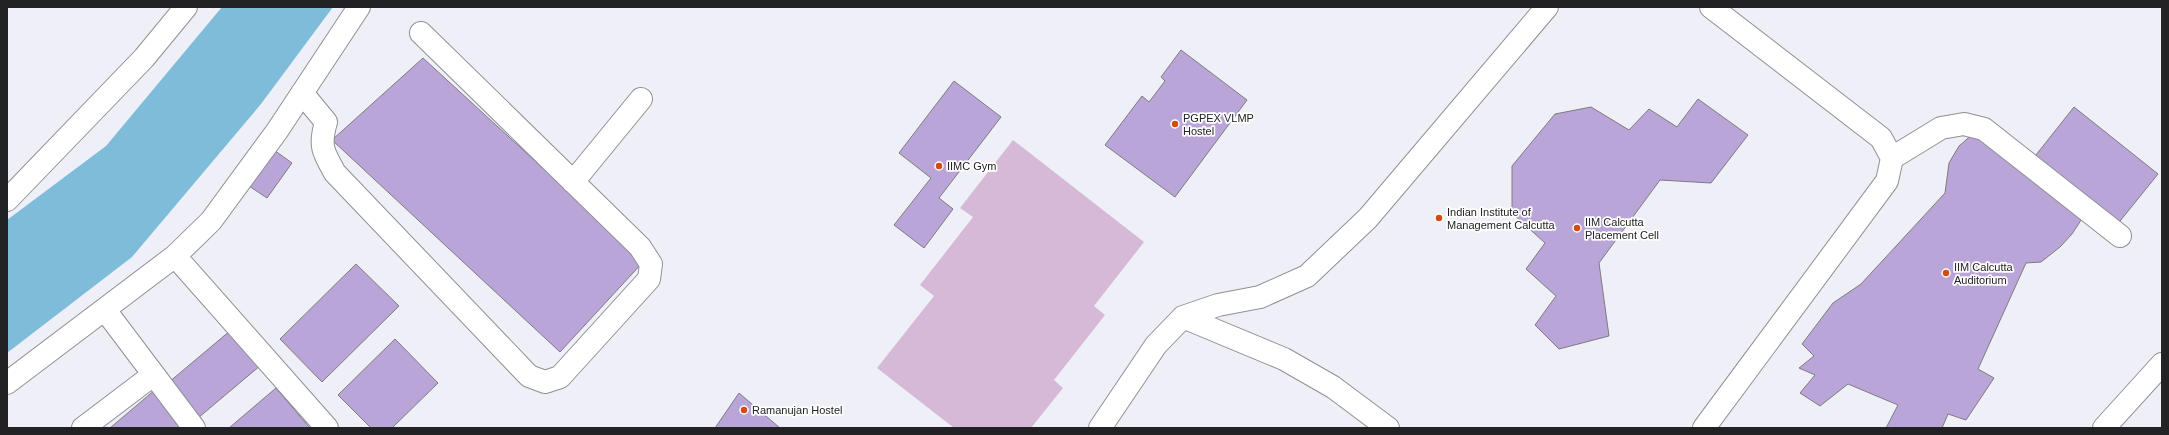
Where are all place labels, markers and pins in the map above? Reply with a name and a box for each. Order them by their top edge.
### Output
place label: PGPEX VLMP Hostel [1183,112,1254,137]
marker: PGPEX VLMP Hostel [1170,119,1180,129]
place label: IIMC Gym [947,160,997,172]
marker: IIMC Gym [934,161,944,171]
place label: Indian Institute of Management Calcutta [1447,206,1555,231]
marker: Indian Institute of Management Calcutta [1434,213,1444,223]
place label: IIM Calcutta Placement Cell [1585,216,1659,241]
marker: IIM Calcutta Placement Cell [1572,223,1582,233]
place label: IIM Calcutta Auditorium [1954,261,2014,286]
marker: IIM Calcutta Auditorium [1941,268,1951,278]
place label: Ramanujan Hostel [752,404,843,416]
marker: Ramanujan Hostel [739,405,749,415]

